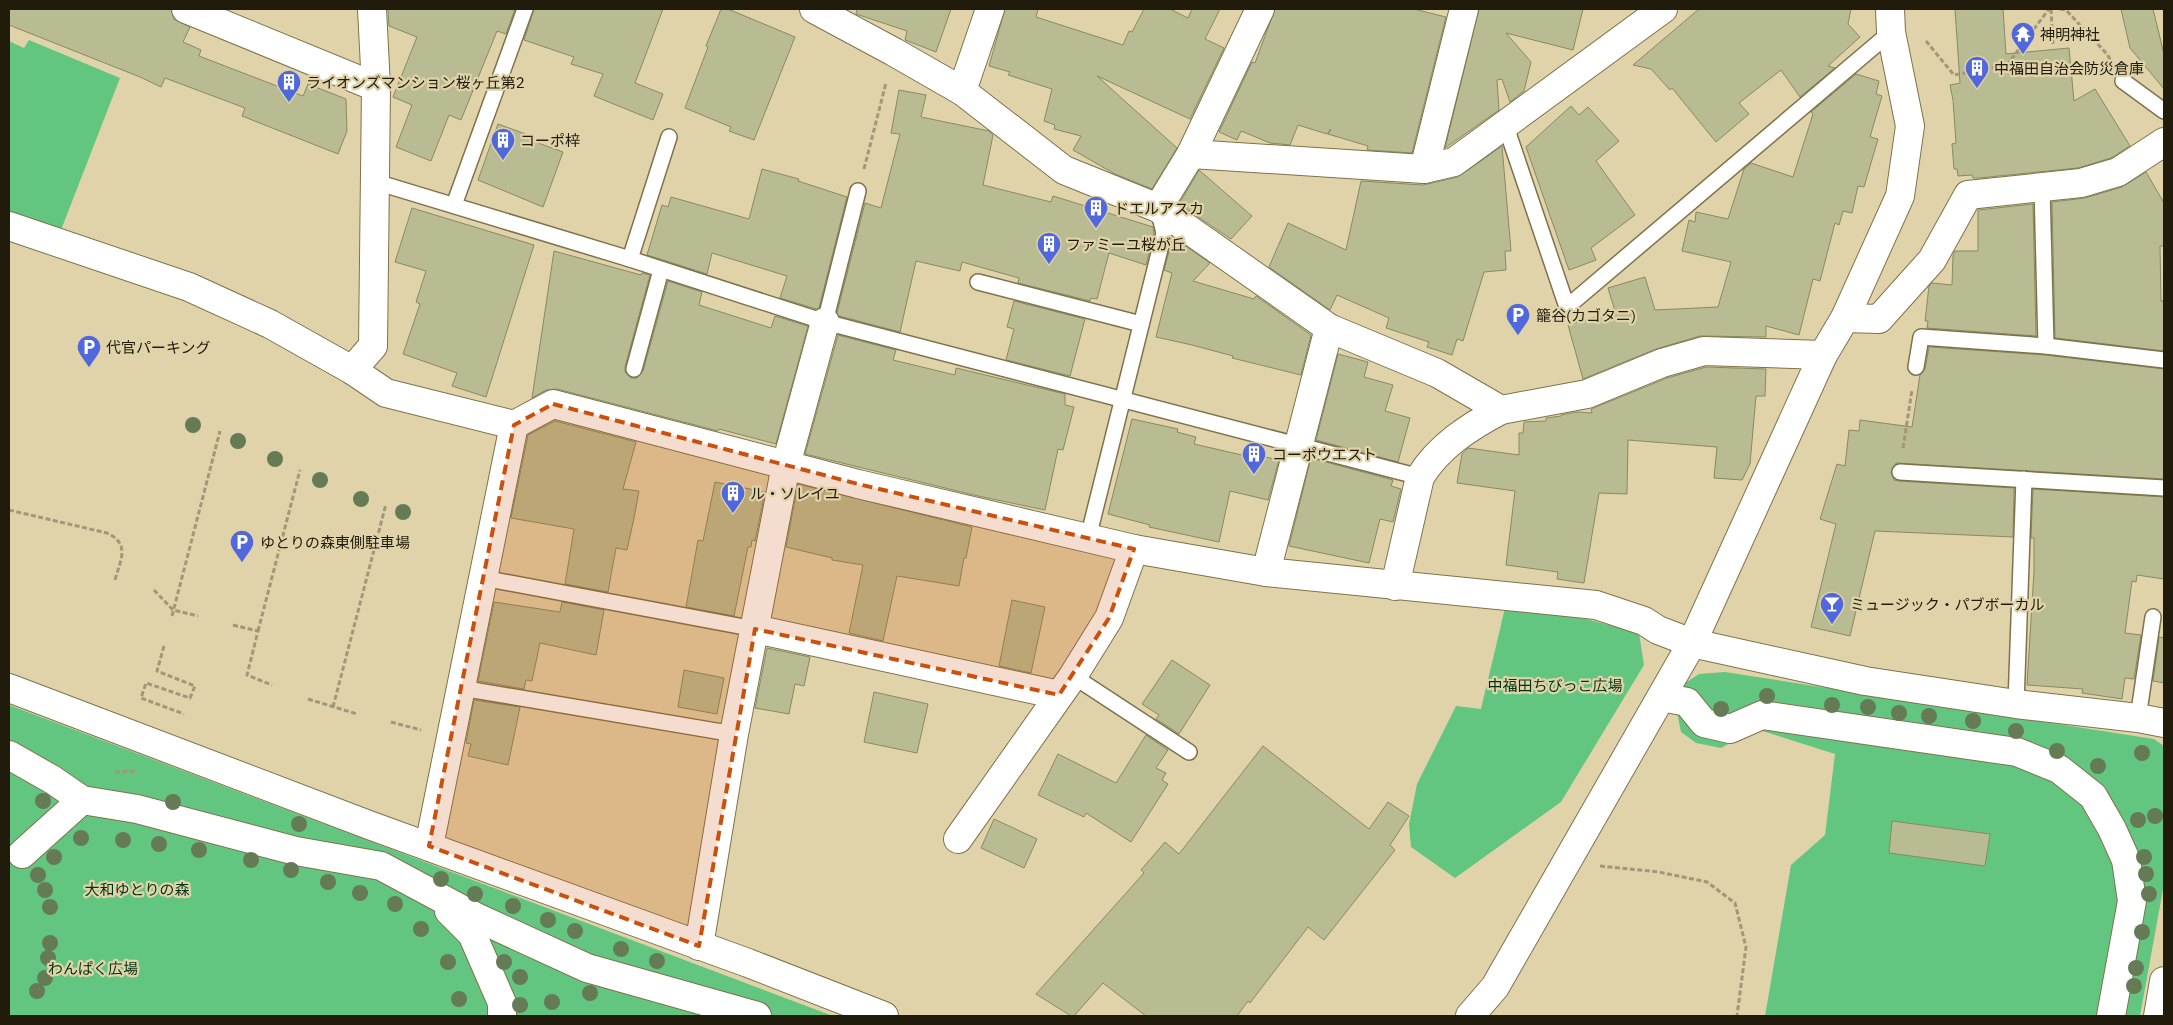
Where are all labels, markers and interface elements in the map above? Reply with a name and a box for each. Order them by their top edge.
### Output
temple icon: 神明神社 [2010,21,2036,55]
place label: 神明神社 [2040,25,2100,44]
building icon: 中福田自治会防災倉庫 [1964,55,1990,89]
place label: 中福田自治会防災倉庫 [1994,59,2144,78]
building icon: ライオンズマンション桜ヶ丘第2 [276,69,302,103]
place label: ライオンズマンション桜ヶ丘第2 [306,73,525,92]
building icon: コーポ梓 [490,127,516,161]
place label: コーポ梓 [520,131,580,150]
building icon: ドエルアスカ [1083,195,1109,229]
place label: ドエルアスカ [1114,199,1204,218]
building icon: ファミーユ桜が丘 [1036,231,1062,265]
place label: ファミーユ桜が丘 [1066,235,1186,254]
parking icon: 籠谷(カゴタニ) [1505,302,1531,336]
place label: 籠谷(カゴタニ) [1536,306,1636,325]
parking icon: 代官パーキング [76,334,102,368]
place label: 代官パーキング [106,338,211,357]
building icon: コーポウエスト [1241,441,1267,475]
place label: コーポウエスト [1272,445,1377,464]
building icon: ル・ソレイユ [720,480,746,514]
place label: ル・ソレイユ [750,484,840,503]
parking icon: ゆとりの森東側駐車場 [229,529,255,563]
place label: ゆとりの森東側駐車場 [260,533,410,552]
bar icon: ミュージック・パブボーカル [1819,591,1845,625]
place label: ミュージック・パブボーカル [1850,595,2044,614]
park label: 中福田ちびっこ広場 [1487,676,1623,695]
park label: 大和ゆとりの森 [84,880,190,899]
park label: わんぱく広場 [48,959,138,978]

